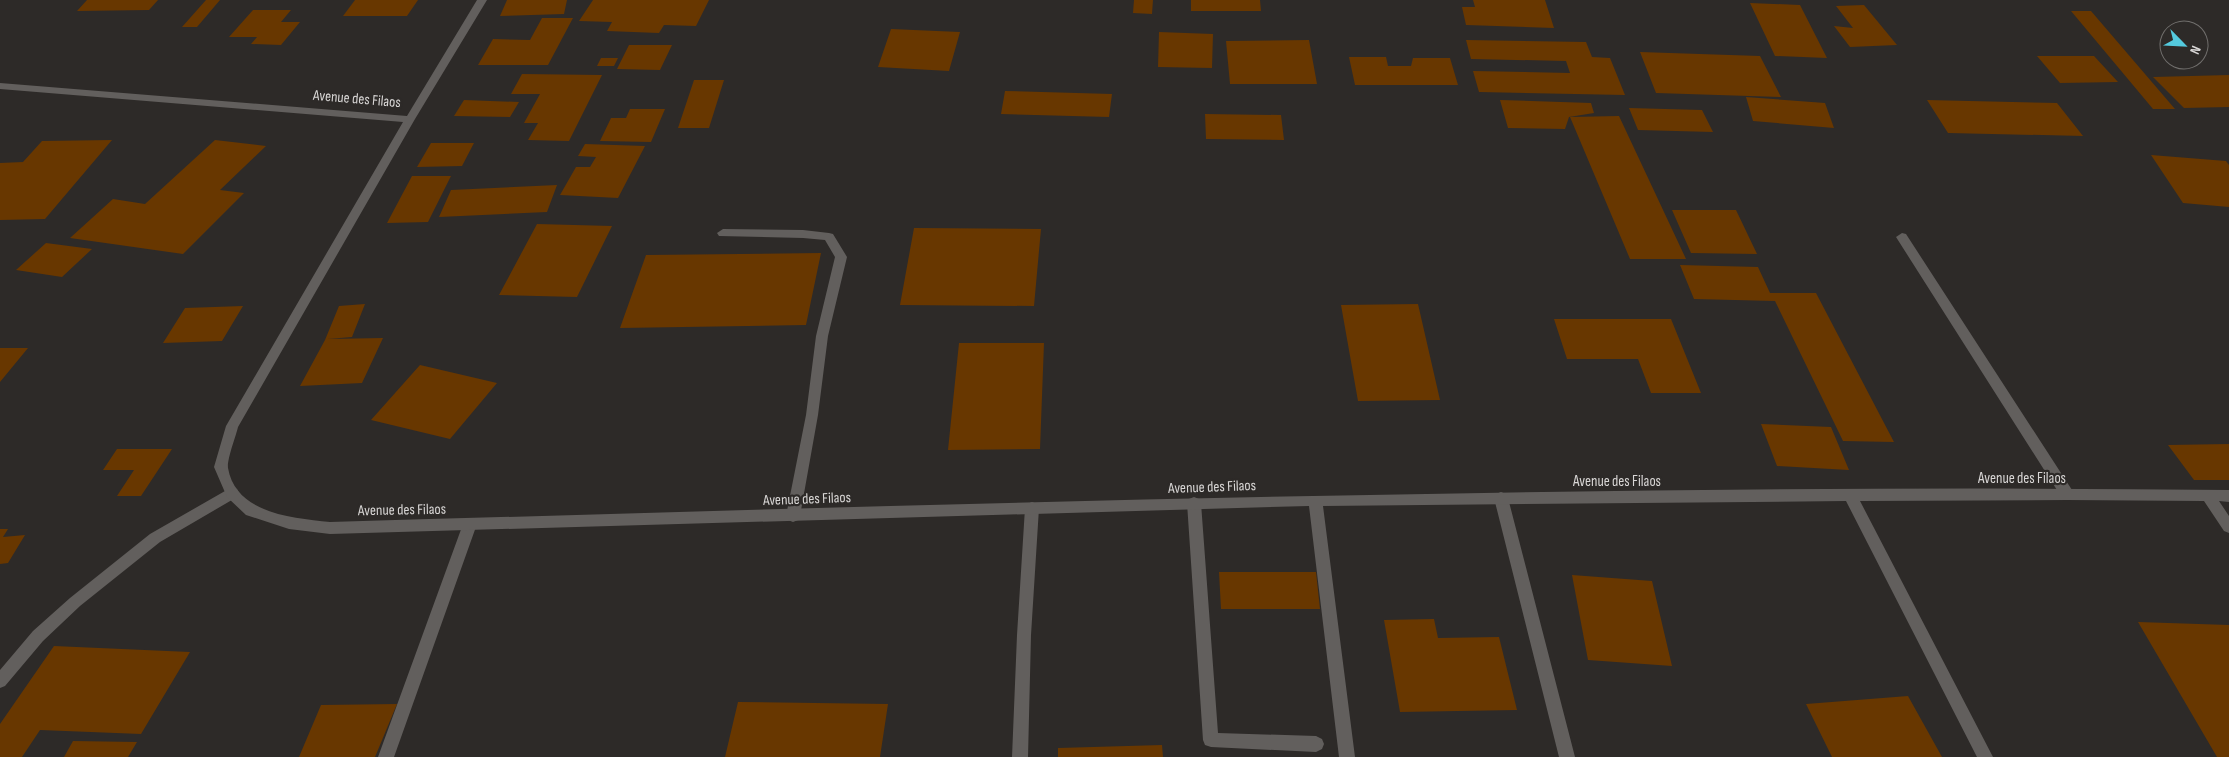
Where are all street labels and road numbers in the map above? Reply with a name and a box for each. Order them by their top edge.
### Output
street label: Avenue des Filaos [311,86,402,112]
street label: Avenue des Filaos [1977,469,2066,488]
street label: Avenue des Filaos [1572,472,1661,491]
street label: Avenue des Filaos [1167,476,1256,498]
street label: Avenue des Filaos [762,488,851,510]
street label: Avenue des Filaos [357,500,446,520]

